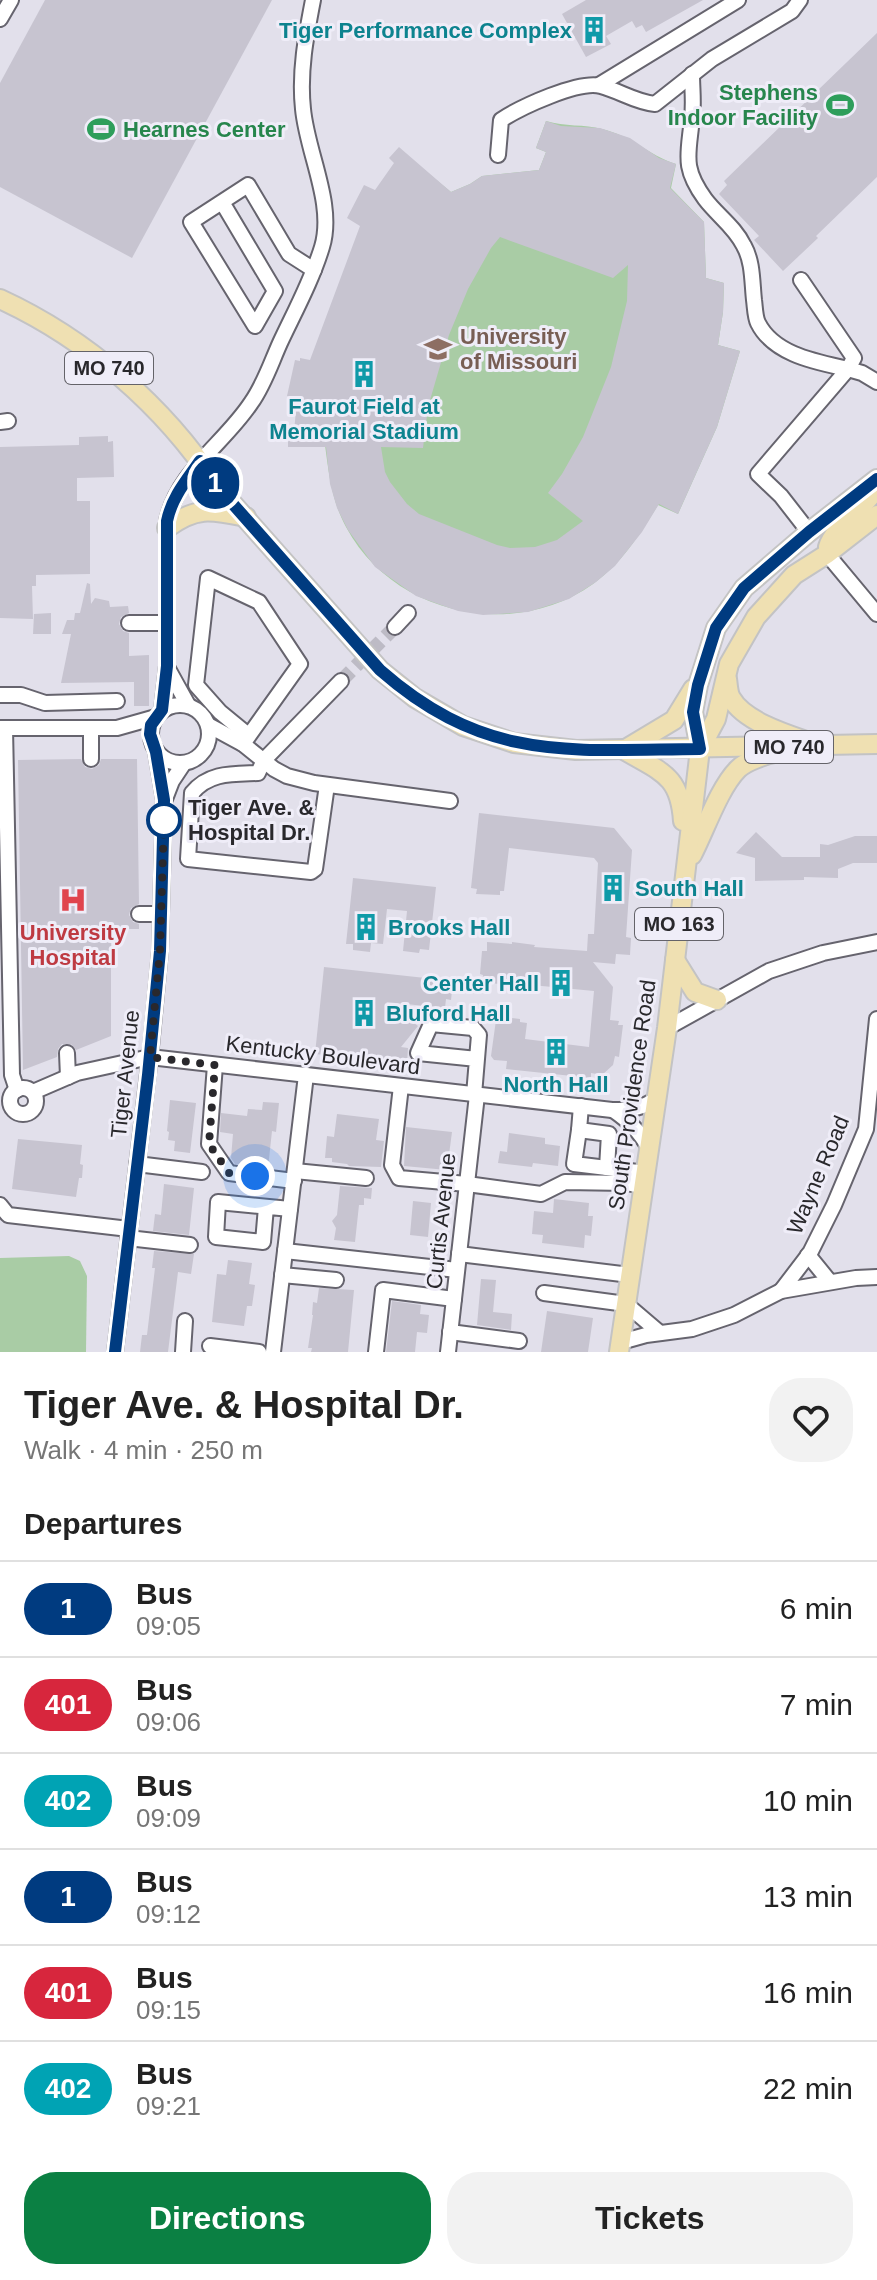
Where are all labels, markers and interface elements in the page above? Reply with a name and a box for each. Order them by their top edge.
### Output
building icon: Tiger Performance Complex [579,15,609,45]
place label: Tiger Performance Complex [279,18,573,43]
place label: Stephens Indoor Facility [668,80,819,130]
sports icon: Stephens Indoor Facility [825,90,855,120]
sports icon: Hearnes Center [86,114,116,144]
place label: Hearnes Center [123,117,286,142]
place label: University of Missouri [460,324,577,374]
school or university icon: University of Missouri [423,334,453,364]
road number: MO 740 [65,352,153,384]
building icon: Faurot Field at Memorial Stadium [349,359,379,389]
place label: Faurot Field at Memorial Stadium [269,394,459,444]
line badge: 1 [189,457,241,509]
text: 1 [207,467,223,498]
road number: MO 740 [745,731,833,763]
place label: Tiger Ave. & Hospital Dr. [188,795,314,845]
marker: Tiger Ave. & Hospital Dr. [147,803,181,837]
building icon: South Hall [598,873,628,903]
place label: South Hall [635,876,744,901]
hospital icon: University Hospital [58,885,88,915]
road number: MO 163 [635,908,723,940]
building icon: Brooks Hall [351,912,381,942]
place label: Brooks Hall [388,915,510,940]
place label: University Hospital [20,920,127,970]
building icon: Center Hall [546,968,576,998]
place label: Center Hall [423,971,539,996]
street label: South Providence Road [603,978,661,1212]
building icon: Bluford Hall [349,998,379,1028]
place label: Bluford Hall [386,1001,511,1026]
street label: Tiger Avenue [106,1009,144,1139]
street label: Kentucky Boulevard [224,1031,422,1079]
building icon: North Hall [541,1037,571,1067]
place label: North Hall [503,1072,609,1097]
street label: Wayne Road [782,1112,854,1238]
street label: Curtis Avenue [421,1152,461,1290]
your location [235,1156,275,1196]
button: heart [769,1378,853,1462]
text: Tiger Ave. & Hospital Dr. [24,1384,464,1426]
text: Walk · 4 min · 250 m [24,1435,263,1465]
text: Departures [24,1507,182,1540]
text: Bus [136,1577,193,1610]
text: 6 min [780,1592,853,1625]
text: 1 [60,1593,76,1624]
text: 09:05 [136,1611,201,1641]
text: Bus [136,1673,193,1706]
text: 7 min [780,1688,853,1721]
text: 401 [45,1689,91,1720]
text: 09:06 [136,1707,201,1737]
text: Bus [136,1769,193,1802]
text: 10 min [763,1784,853,1817]
text: 402 [45,1785,91,1816]
text: 09:09 [136,1803,201,1833]
text: Bus [136,1865,193,1898]
text: 13 min [763,1880,853,1913]
text: 1 [60,1881,76,1912]
text: 09:12 [136,1899,201,1929]
text: Bus [136,1961,193,1994]
text: 16 min [763,1976,853,2009]
text: 401 [45,1977,91,2008]
text: 09:15 [136,1995,201,2025]
text: Bus [136,2057,193,2090]
text: 22 min [763,2072,853,2105]
text: 402 [45,2073,91,2104]
text: 09:21 [136,2091,201,2121]
button: Directions [24,2172,431,2264]
button: Tickets [447,2172,853,2264]

